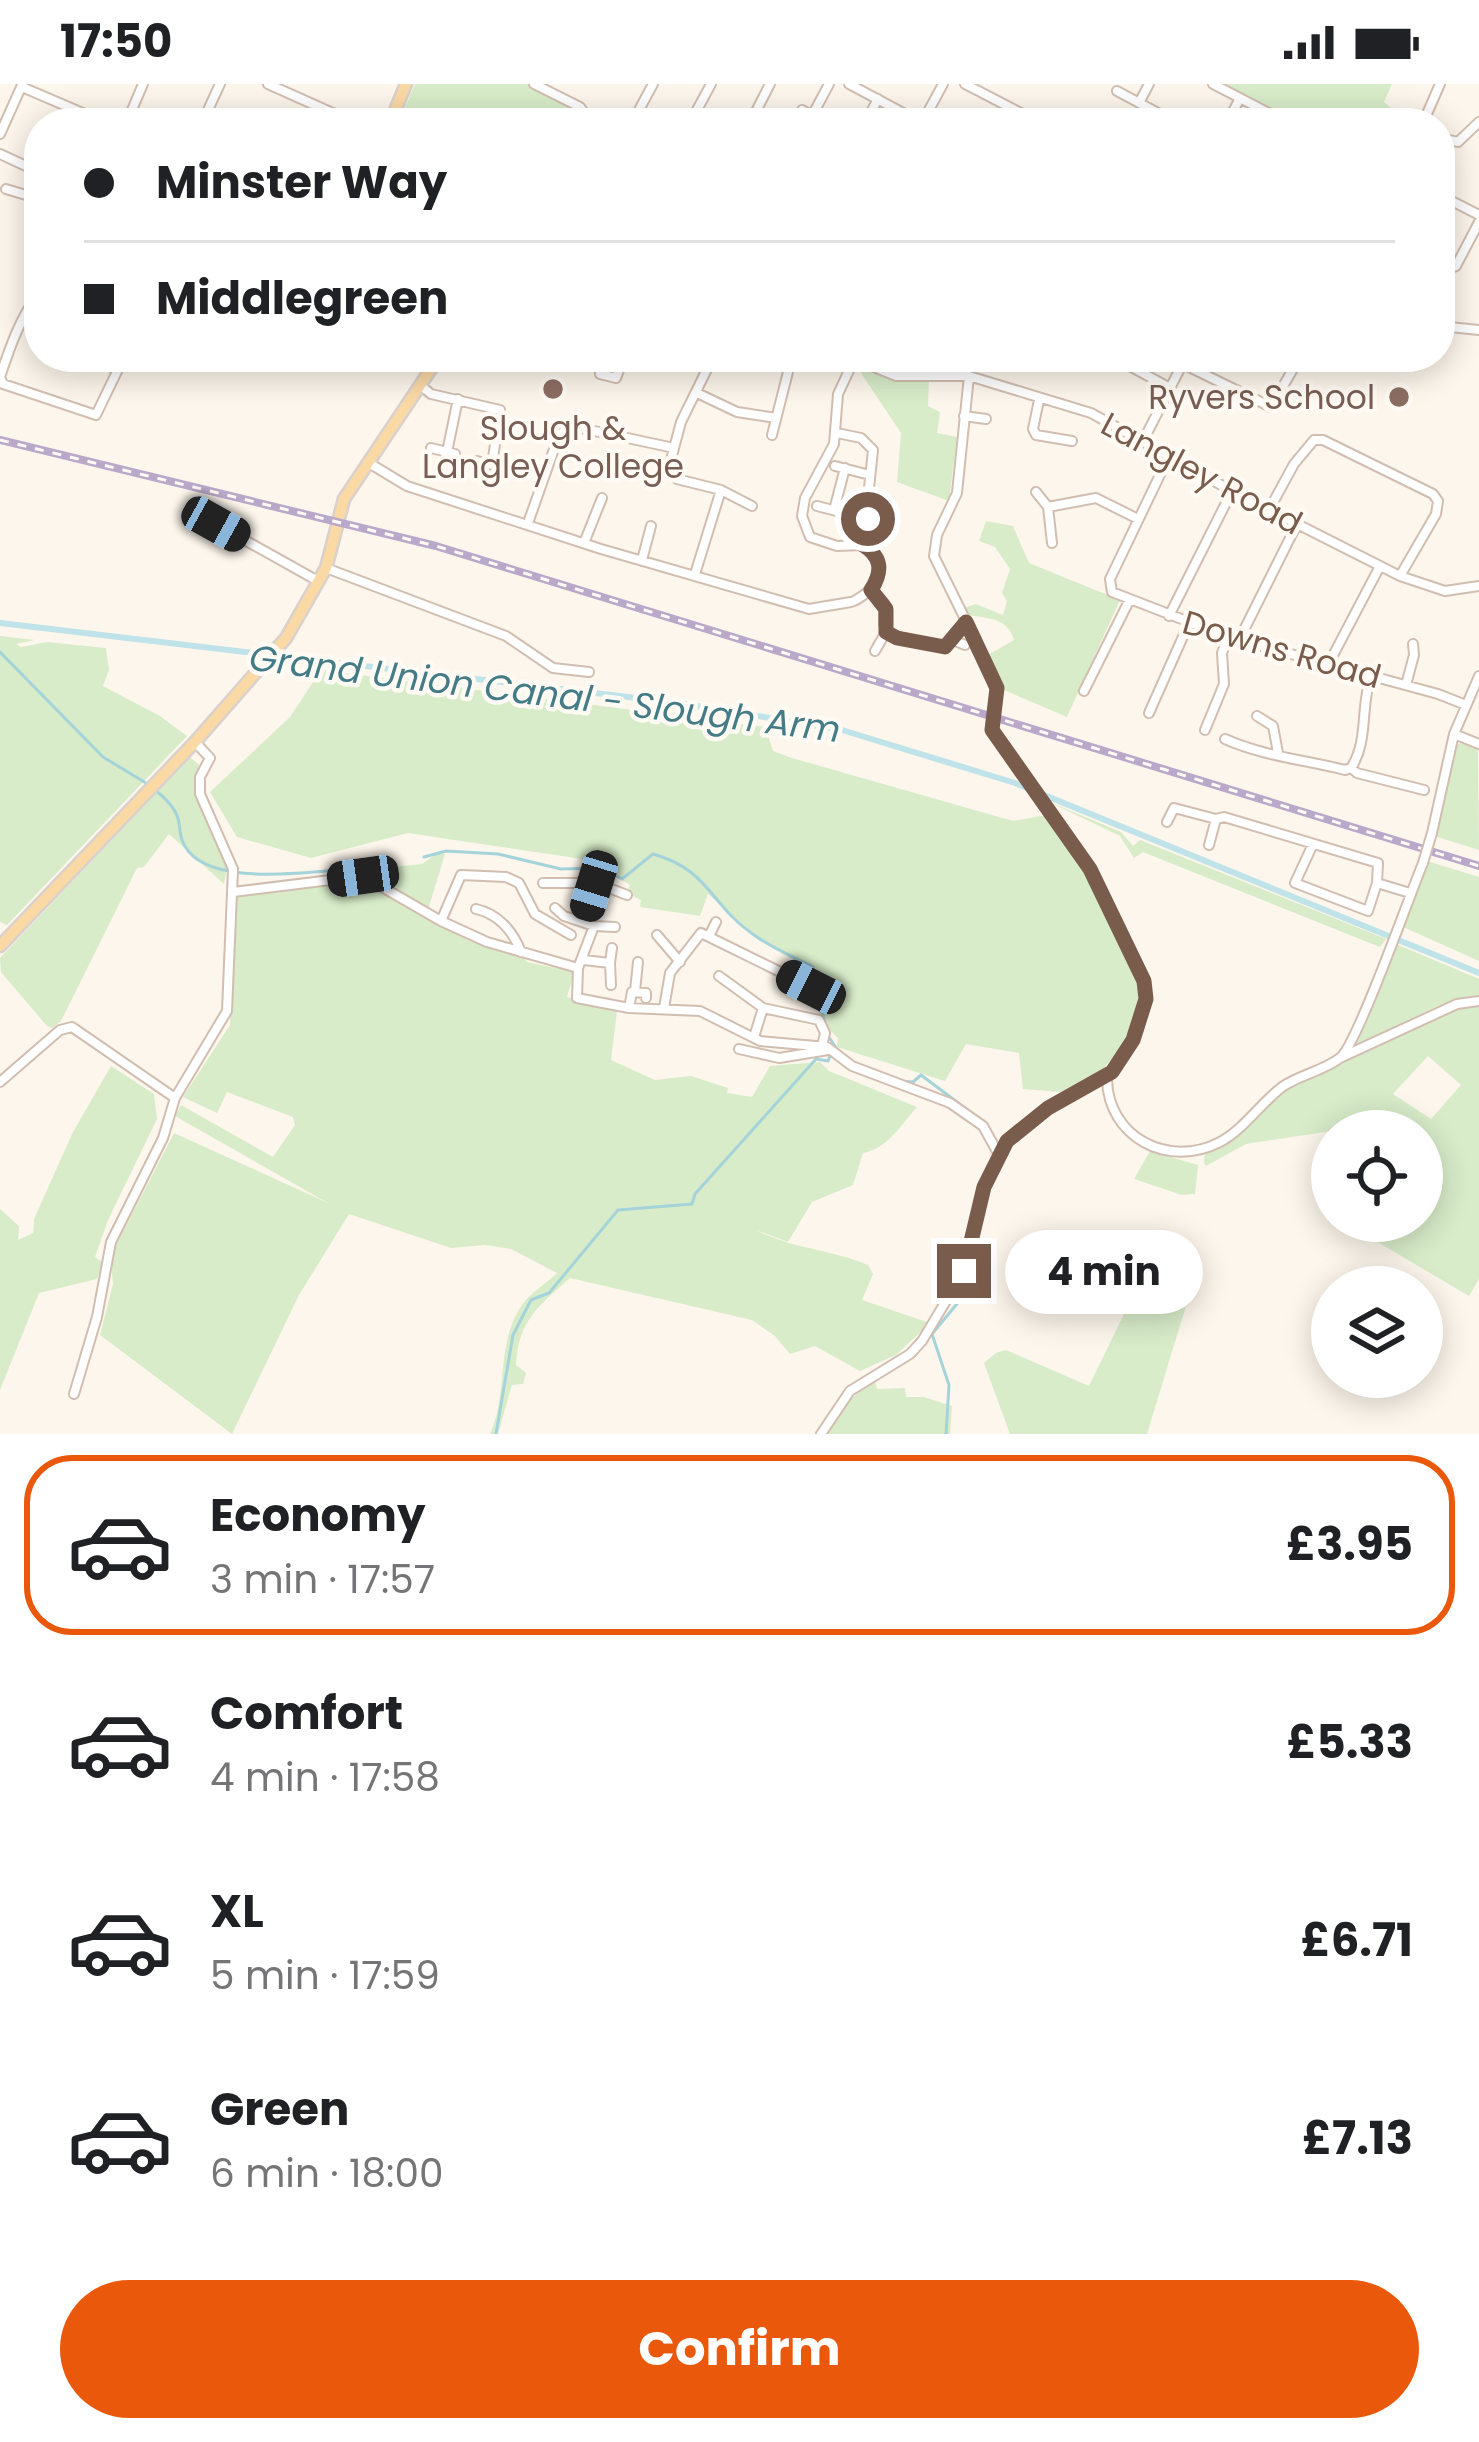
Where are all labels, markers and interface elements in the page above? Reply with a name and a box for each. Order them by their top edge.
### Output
text: 17:50 [60,10,172,73]
text: Minster Way [156,151,447,214]
text: Middlegreen [156,267,448,330]
place label: Ryvers School [1148,374,1375,421]
marker: Slough & Langley College [540,376,566,402]
marker: Ryvers School [1386,384,1412,410]
street label: Langley Road [1093,401,1311,546]
place label: Slough & Langley College [422,405,684,490]
car [176,491,256,557]
route start [841,492,895,546]
street label: Downs Road [1177,599,1387,700]
water label: Grand Union Canal - Slough Arm [246,632,843,755]
car [566,846,622,926]
car [325,853,401,899]
car [771,955,851,1019]
map controls [1311,1110,1443,1398]
button: locate [1311,1110,1443,1242]
callout: 4 min [1006,1229,1204,1313]
route end [937,1244,991,1298]
text: 4 min [1047,1244,1161,1299]
button: layers [1311,1266,1443,1398]
text: Economy [210,1484,425,1547]
icon: car [66,1491,174,1599]
text: £3.95 [1286,1513,1413,1576]
text: 3 min · 17:57 [210,1552,435,1607]
text: Comfort [210,1682,403,1745]
icon: car [66,1689,174,1797]
text: £5.33 [1287,1711,1413,1774]
text: 4 min · 17:58 [210,1750,440,1805]
text: XL [210,1880,264,1943]
icon: car [66,1887,174,1995]
text: £6.71 [1301,1909,1413,1972]
text: 5 min · 17:59 [210,1948,440,2003]
text: Green [210,2078,349,2141]
icon: car [66,2085,174,2193]
text: £7.13 [1302,2107,1413,2170]
text: 6 min · 18:00 [210,2146,443,2201]
button: Confirm [60,2280,1419,2418]

